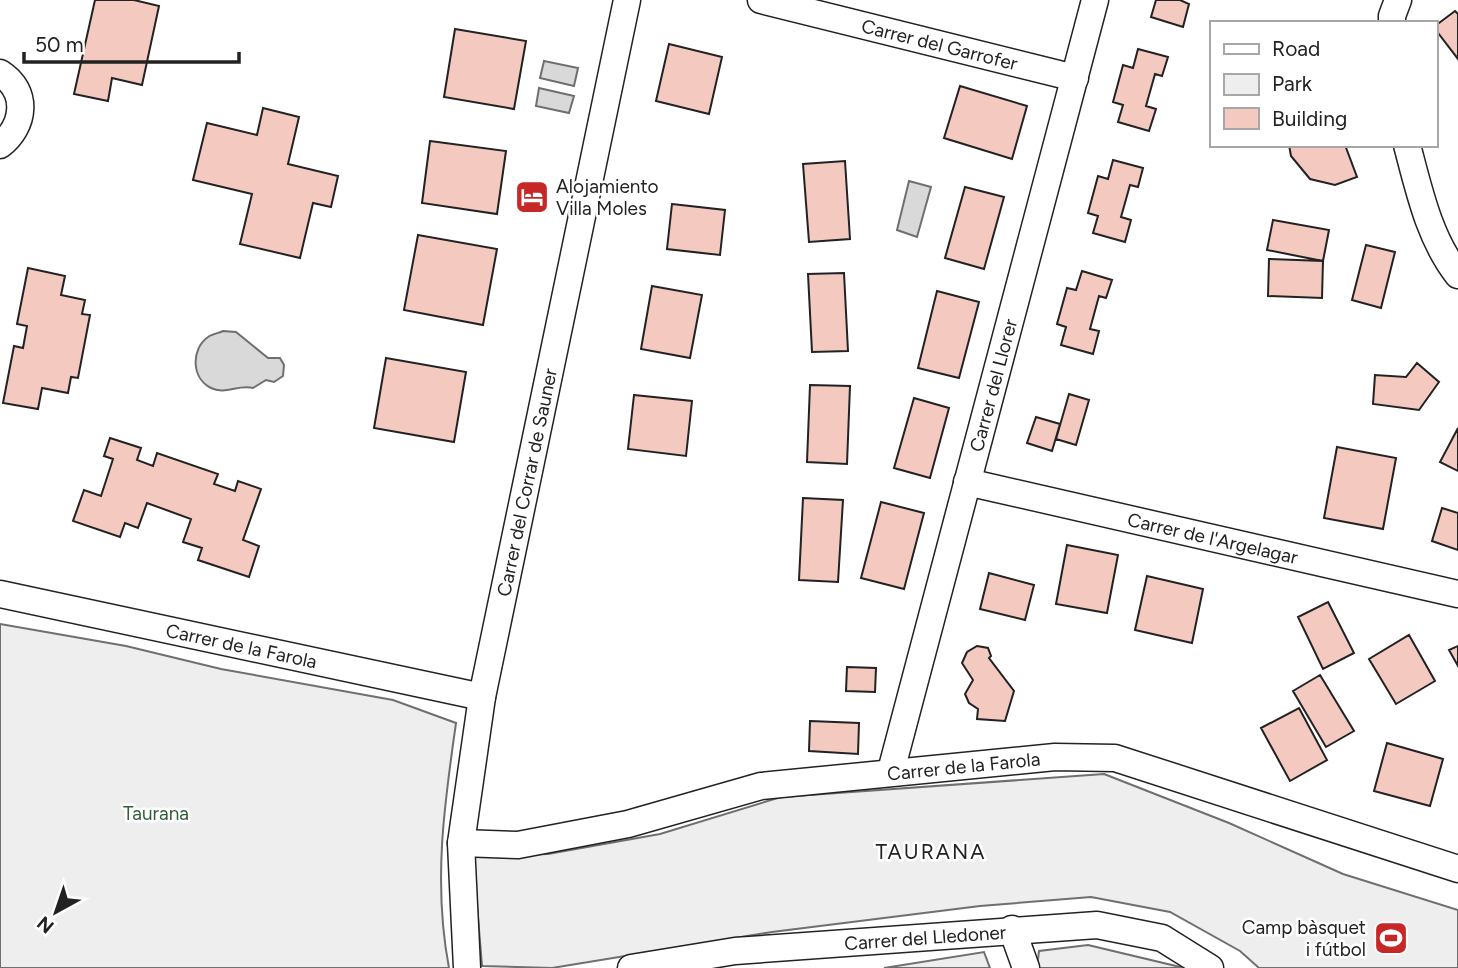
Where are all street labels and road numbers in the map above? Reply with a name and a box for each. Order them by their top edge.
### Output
street label: Carrer del Garrofer [859,14,1021,75]
street label: Carrer del Llorer [964,316,1022,454]
street label: Carrer del Corrar de Sauner [492,366,562,598]
street label: Carrer de l'Argelagar [1125,507,1301,569]
street label: Carrer de la Farola [164,618,319,673]
street label: Carrer de la Farola [886,747,1041,785]
street label: Carrer del Lledoner [843,920,1007,955]

